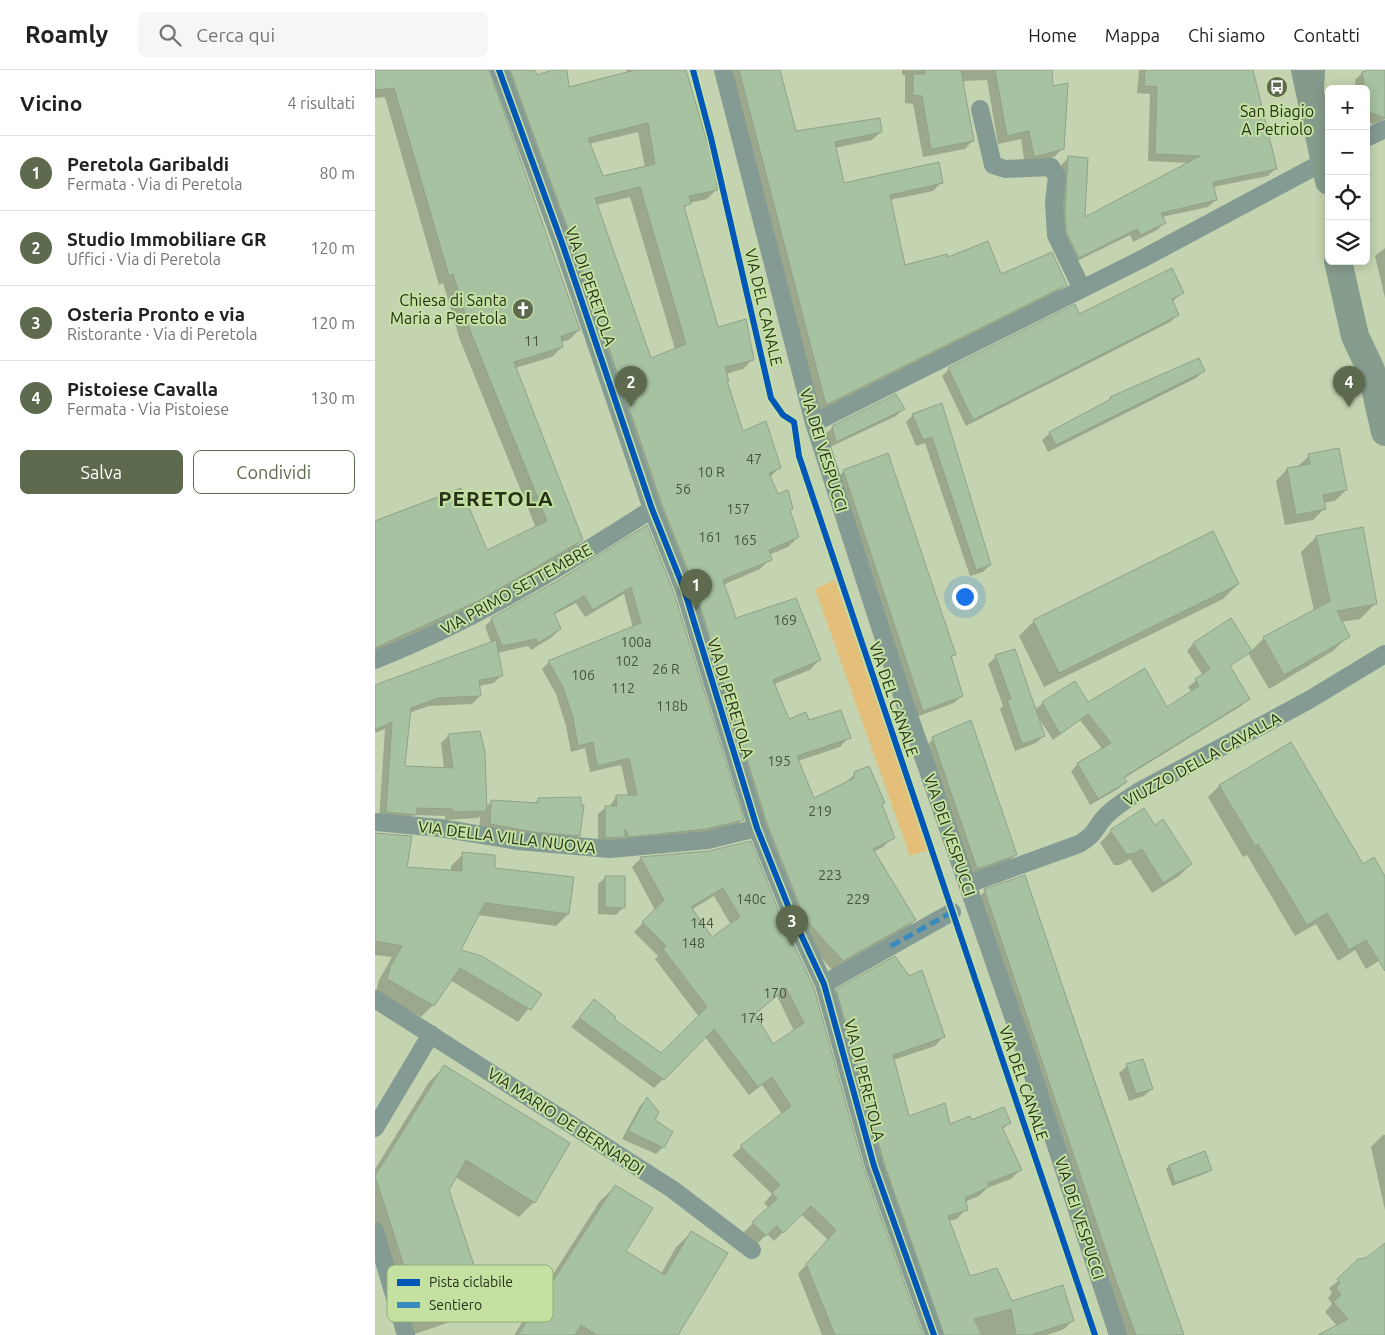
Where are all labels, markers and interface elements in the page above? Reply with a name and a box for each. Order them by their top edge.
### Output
search box [138,12,488,57]
text: Roamly [25,21,108,48]
icon: search [156,21,184,49]
text: Cerca qui [196,24,275,46]
text: Home [1028,25,1077,45]
text: Mappa [1105,25,1160,45]
text: Chi siamo [1188,25,1265,45]
text: Contatti [1293,25,1360,45]
bus stop icon: San Biagio A Petriolo [1265,75,1289,99]
map controls [1325,85,1370,265]
button: + [1325,85,1370,130]
text: Vicino [20,91,82,115]
text: 4 risultati [287,94,355,112]
place label: San Biagio A Petriolo [1240,102,1314,138]
button: − [1325,130,1370,175]
text: Peretola Garibaldi [67,153,229,175]
text: 1 [31,164,41,182]
text: 80 m [319,164,355,182]
text: Fermata · Via di Peretola [67,175,242,193]
button: locate [1325,175,1370,220]
button: layers [1325,220,1370,265]
street label: VIA DI PERETOLA [562,224,620,349]
text: Studio Immobiliare GR [67,228,266,250]
text: 2 [31,239,41,257]
text: 120 m [310,239,355,257]
street label: VIA DEL CANALE [742,247,786,367]
text: Uffici · Via di Peretola [67,250,221,268]
place label: Chiesa di Santa Maria a Peretola [390,291,507,327]
church icon: Chiesa di Santa Maria a Peretola [511,297,535,321]
text: Osteria Pronto e via [67,303,245,325]
text: 3 [31,314,41,332]
text: 120 m [310,314,355,332]
text: Ristorante · Via di Peretola [67,325,258,343]
house number: 11 [524,333,540,349]
pin: 2 [615,366,647,407]
pin: 4 [1333,366,1365,407]
text: Pistoiese Cavalla [67,378,218,400]
street label: VIA DEI VESPUCCI [797,386,851,514]
text: 4 [31,389,41,407]
text: 130 m [310,389,355,407]
text: Fermata · Via Pistoiese [67,400,229,418]
button: Salva [20,450,183,494]
button: Condividi [193,450,355,494]
house number: 47 [746,451,762,467]
house number: 10 R [697,464,725,480]
house number: 56 [675,481,691,497]
district label: PERETOLA [438,486,554,510]
house number: 157 [726,501,750,517]
house number: 161 [698,529,722,545]
house number: 165 [733,532,757,548]
street label: VIA PRIMO SETTEMBRE [438,540,594,638]
pin: 1 [680,569,712,610]
your location [952,584,978,610]
house number: 169 [773,612,797,628]
house number: 100a [621,634,651,650]
street label: VIA DI PERETOLA [704,636,758,761]
street label: VIA DEL CANALE [866,639,922,759]
house number: 102 [615,653,639,669]
house number: 26 R [652,661,680,677]
house number: 106 [571,667,595,683]
house number: 112 [611,680,635,696]
house number: 118b [656,698,688,714]
street label: VIUZZO DELLA CAVALLA [1120,708,1284,810]
house number: 195 [767,753,791,769]
street label: VIA DEI VESPUCCI [921,772,979,898]
house number: 219 [808,803,832,819]
street label: VIA DELLA VILLA NUOVA [417,817,597,857]
house number: 223 [818,867,842,883]
house number: 140c [736,891,767,907]
house number: 229 [846,891,870,907]
pin: 3 [776,905,808,946]
house number: 144 [690,915,714,931]
house number: 148 [681,935,705,951]
house number: 170 [763,985,787,1001]
house number: 174 [740,1010,764,1026]
street label: VIA DI PERETOLA [841,1017,889,1143]
street label: VIA DEL CANALE [996,1023,1052,1143]
street label: VIA MARIO DE BERNARDI [484,1064,648,1178]
street label: VIA DEI VESPUCCI [1052,1154,1108,1282]
legend [387,1265,553,1322]
text: Pista ciclabile [429,1274,513,1290]
text: Sentiero [429,1297,482,1313]

